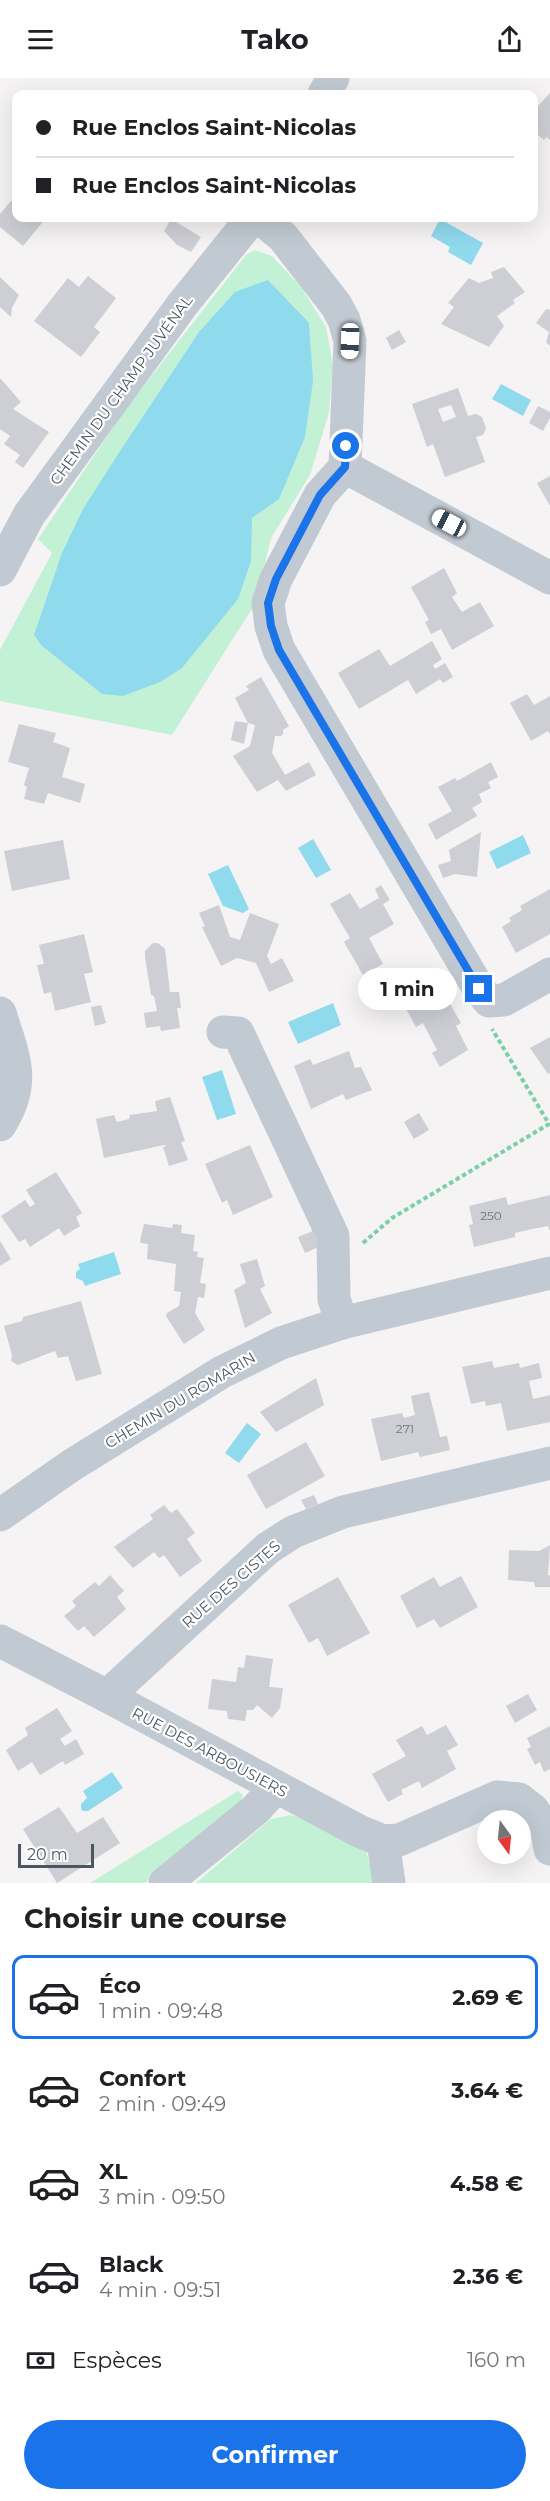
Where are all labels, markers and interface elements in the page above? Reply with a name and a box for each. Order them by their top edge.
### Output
icon: menu [24,23,57,56]
text: Tako [241,23,309,56]
icon: share [493,23,526,56]
text: Rue Enclos Saint-Nicolas [72,114,356,141]
text: Rue Enclos Saint-Nicolas [72,172,356,199]
street label: CHEMIN DU CHAMP JUVÉNAL [46,291,196,489]
car [340,323,360,359]
route start [332,432,359,459]
car [429,507,469,539]
callout: 1 min [359,968,458,1010]
route end [465,975,492,1002]
text: 1 min [380,977,435,1001]
house number: 250 [480,1208,502,1223]
street label: CHEMIN DU ROMARIN [101,1348,259,1452]
house number: 271 [396,1421,414,1436]
street label: RUE DES CISTES [178,1536,284,1632]
street label: RUE DES ARBOUSIERS [129,1703,291,1801]
north arrow [477,1810,531,1864]
map controls [477,1810,531,1864]
scale bar [18,1841,94,1868]
text: 20 m [27,1845,68,1864]
text: Choisir une course [24,1902,287,1935]
icon: car [27,1970,81,2024]
text: Éco [99,1972,141,1999]
text: 2.69 € [452,1984,523,2011]
text: 1 min · 09:48 [99,1999,223,2023]
icon: car [27,2063,81,2117]
text: Confort [99,2065,186,2092]
text: 3.64 € [451,2077,523,2104]
text: 2 min · 09:49 [99,2092,226,2116]
icon: car [27,2156,81,2210]
text: XL [99,2158,128,2185]
text: 4.58 € [450,2170,523,2197]
text: 3 min · 09:50 [99,2185,225,2209]
icon: car [27,2249,81,2303]
text: Black [99,2251,163,2278]
text: 2.36 € [453,2263,523,2290]
text: 4 min · 09:51 [99,2278,221,2302]
icon: cash [24,2344,57,2377]
text: Espèces [72,2347,162,2374]
text: 160 m [467,2348,526,2372]
button: Confirmer [24,2420,526,2489]

